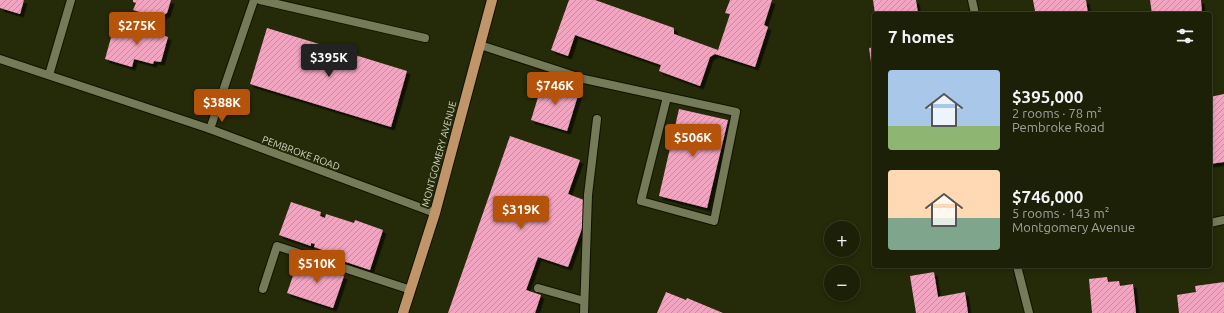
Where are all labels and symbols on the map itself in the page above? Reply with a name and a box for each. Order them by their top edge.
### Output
pin: $275K [109,12,165,46]
pin: $395K [301,44,357,78]
pin: $746K [527,72,583,106]
pin: $388K [194,89,250,123]
street label: MONTGOMERY AVENUE [420,99,459,208]
pin: $506K [665,124,721,158]
street label: PEMBROKE ROAD [261,134,341,172]
pin: $319K [493,196,549,230]
pin: $510K [289,250,345,284]

